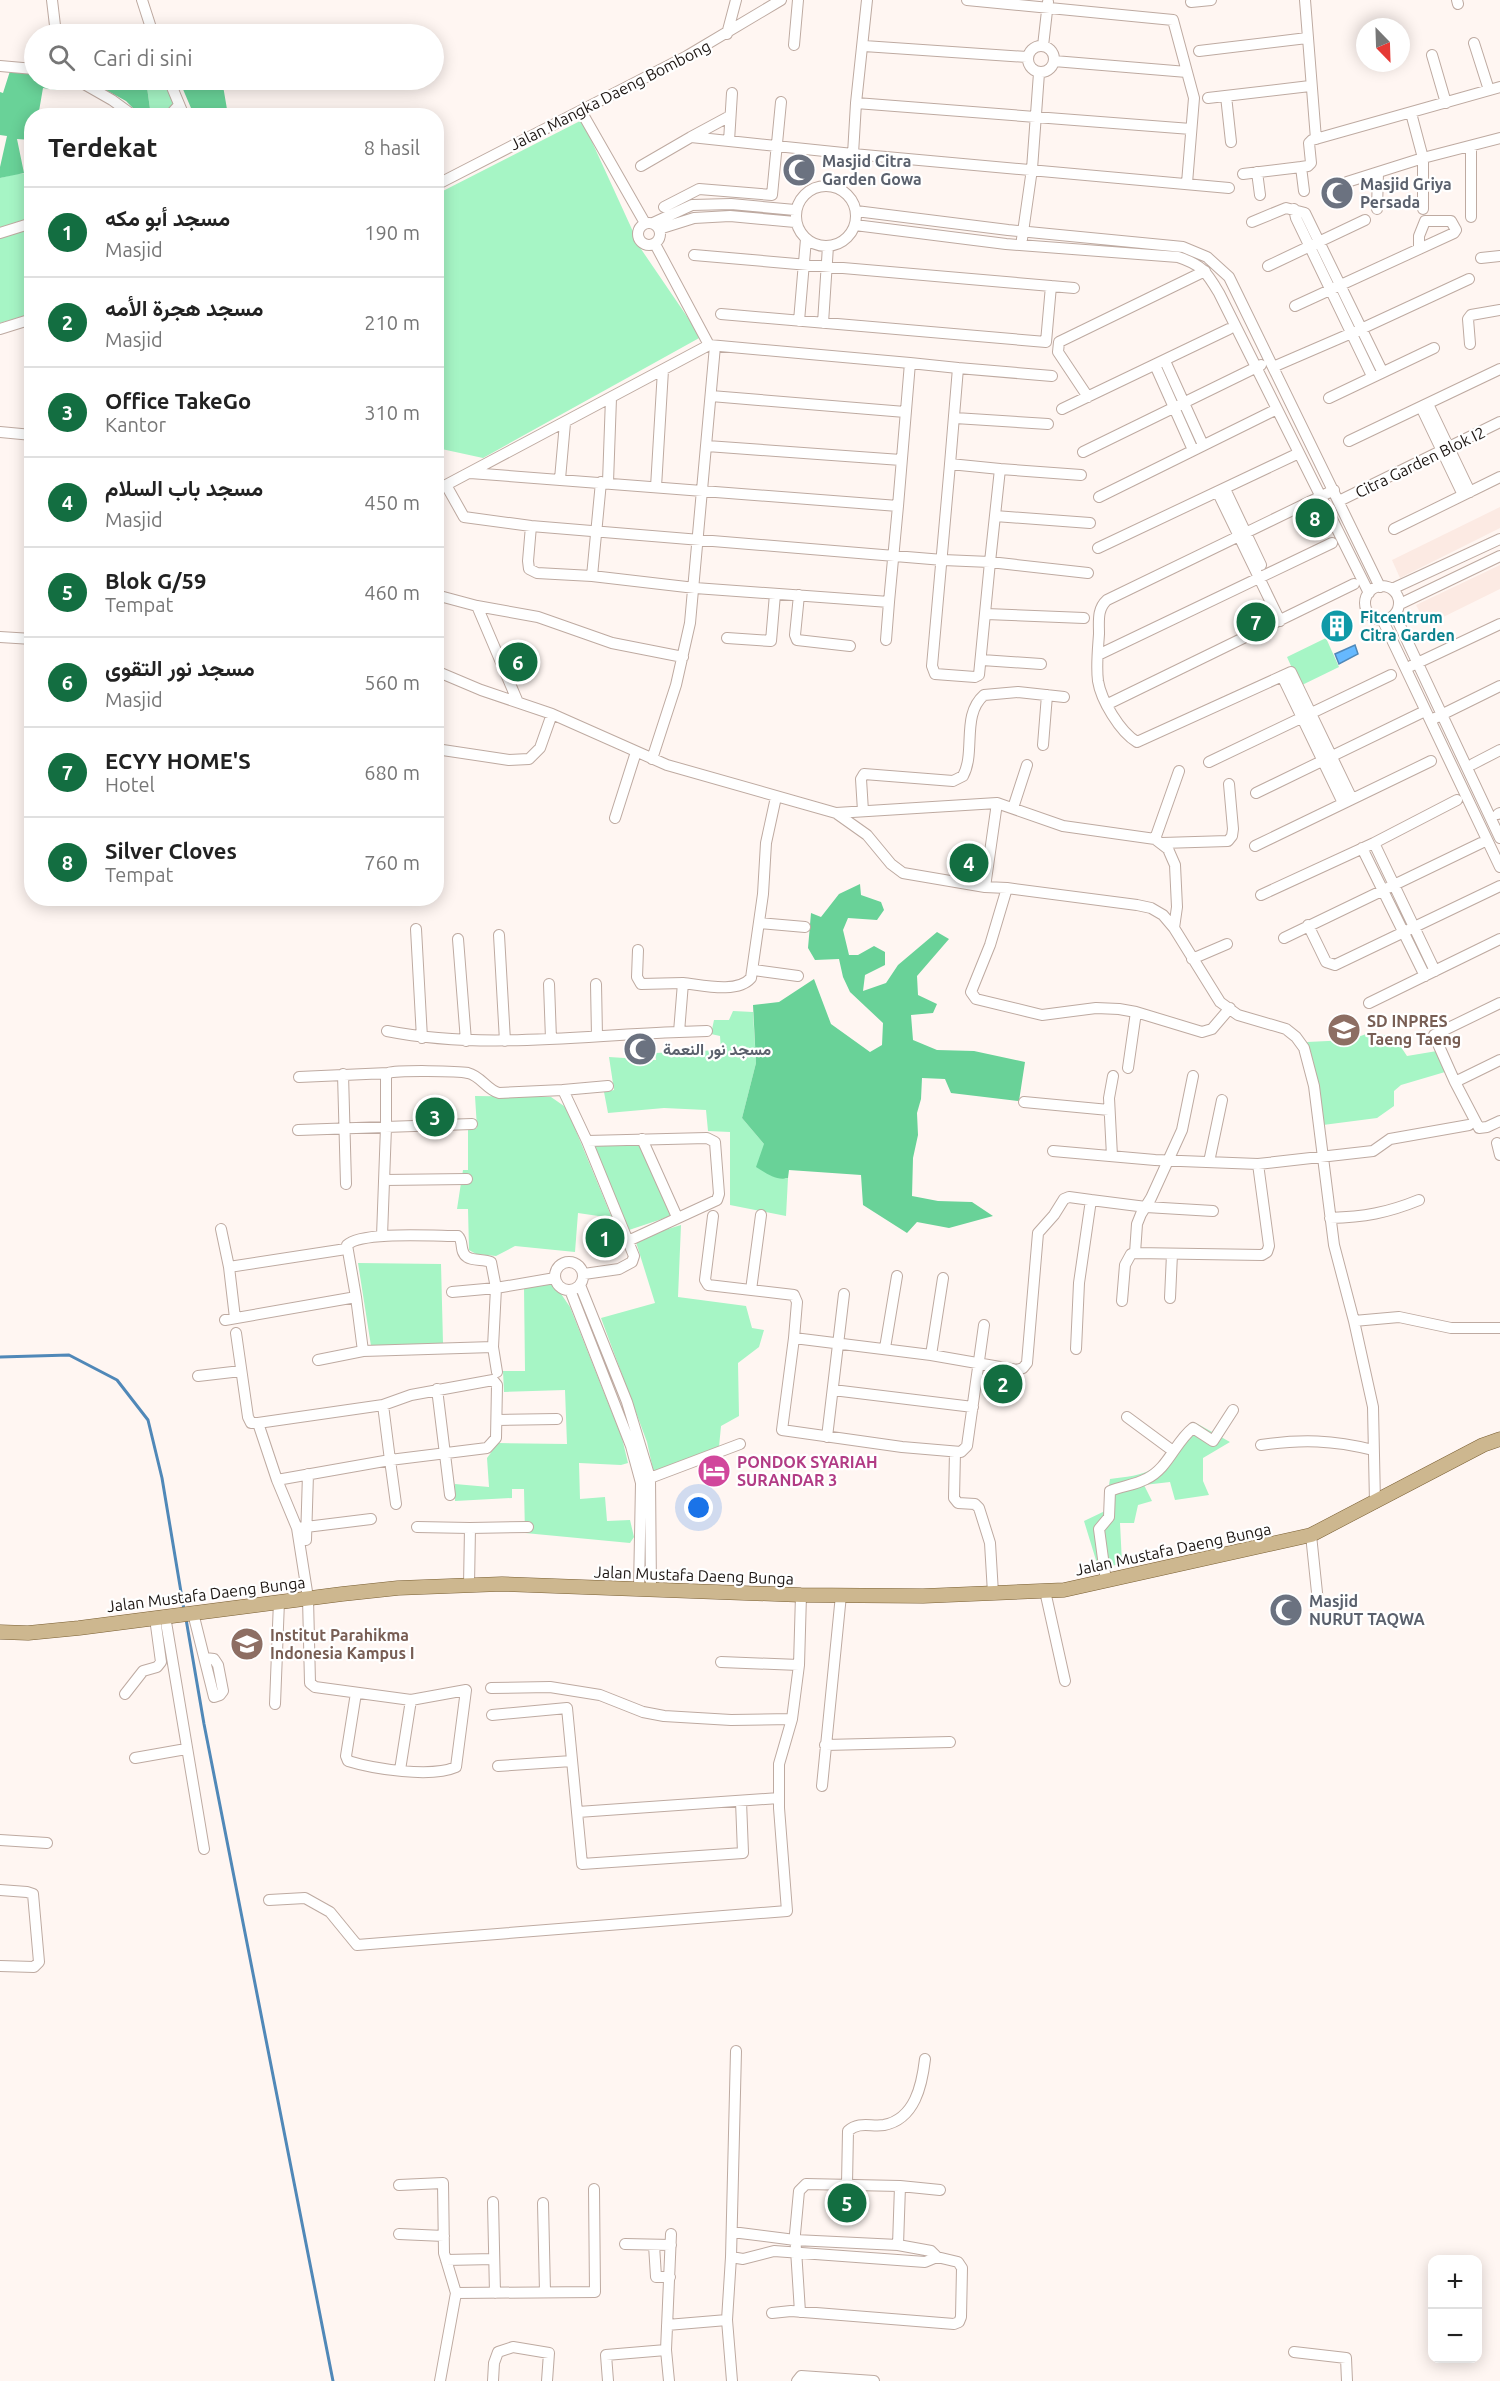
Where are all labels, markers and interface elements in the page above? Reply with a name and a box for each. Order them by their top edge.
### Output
north arrow [1356,18,1410,72]
search box [24,24,444,90]
street label: Jalan Mangka Daeng Bombong [507,36,713,154]
icon: search [45,41,78,74]
text: Cari di sini [93,45,193,70]
text: Terdekat [48,133,158,162]
text: 8 hasil [364,136,420,159]
mosque icon: Masjid Citra Garden Gowa [781,152,817,188]
place label: Masjid Citra Garden Gowa [822,152,922,188]
mosque icon: Masjid Griya Persada [1319,175,1355,211]
place label: Masjid Griya Persada [1360,175,1452,211]
text: مسجد أبو مكه [105,205,230,230]
text: 1 [62,221,73,244]
text: 190 m [364,221,420,244]
text: Masjid [105,238,163,261]
text: مسجد هجرة الأمه [105,295,263,320]
text: 2 [62,311,73,334]
text: 210 m [364,311,420,334]
text: Masjid [105,328,163,351]
text: Office TakeGo [105,388,251,413]
text: 3 [62,401,73,424]
text: 310 m [364,401,420,424]
text: Kantor [105,413,166,436]
street label: Citra Garden Blok I2 [1352,423,1488,501]
text: مسجد باب السلام [105,475,263,500]
text: 4 [62,491,73,514]
text: 450 m [364,491,420,514]
pin: 8 [1296,496,1334,540]
text: Masjid [105,508,163,531]
text: Blok G/59 [105,568,206,593]
text: 5 [62,581,73,604]
text: 460 m [364,581,420,604]
text: Tempat [105,593,173,616]
pin: 7 [1236,600,1276,644]
building icon: Fitcentrum Citra Garden [1319,608,1355,644]
place label: Fitcentrum Citra Garden [1360,608,1455,644]
pin: 6 [498,640,538,684]
text: مسجد نور التقوى [105,655,255,680]
text: 6 [62,671,73,694]
text: 560 m [364,671,420,694]
text: Masjid [105,688,163,711]
text: ECYY HOME'S [105,748,251,773]
text: 7 [62,761,73,784]
text: 680 m [364,761,420,784]
text: Hotel [105,773,155,796]
text: Silver Cloves [105,838,237,863]
pin: 4 [950,840,988,886]
text: 8 [62,851,73,874]
text: 760 m [364,851,420,874]
text: Tempat [105,863,173,886]
school or university icon: SD INPRES Taeng Taeng [1326,1012,1362,1048]
place label: SD INPRES Taeng Taeng [1367,1012,1461,1048]
mosque icon: مسجد نور النعمة [622,1031,658,1067]
place label: مسجد نور النعمة [663,1040,772,1060]
pin: 3 [416,1094,454,1140]
pin: 1 [586,1216,624,1260]
pin: 2 [984,1362,1022,1406]
hotel icon: PONDOK SYARIAH SURANDAR 3 [696,1453,732,1489]
place label: PONDOK SYARIAH SURANDAR 3 [737,1453,878,1489]
your location [684,1493,713,1522]
street label: Jalan Mustafa Daeng Bunga [1073,1519,1273,1579]
street label: Jalan Mustafa Daeng Bunga [594,1563,794,1587]
street label: Jalan Mustafa Daeng Bunga [106,1573,306,1615]
mosque icon: Masjid NURUT TAQWA [1268,1592,1304,1628]
place label: Masjid NURUT TAQWA [1309,1592,1425,1628]
school or university icon: Institut Parahikma Indonesia Kampus I [229,1626,265,1662]
place label: Institut Parahikma Indonesia Kampus I [270,1626,415,1662]
pin: 5 [828,2180,866,2226]
map controls [1428,2255,1482,2363]
button: + [1428,2255,1482,2309]
button: − [1428,2309,1482,2363]

